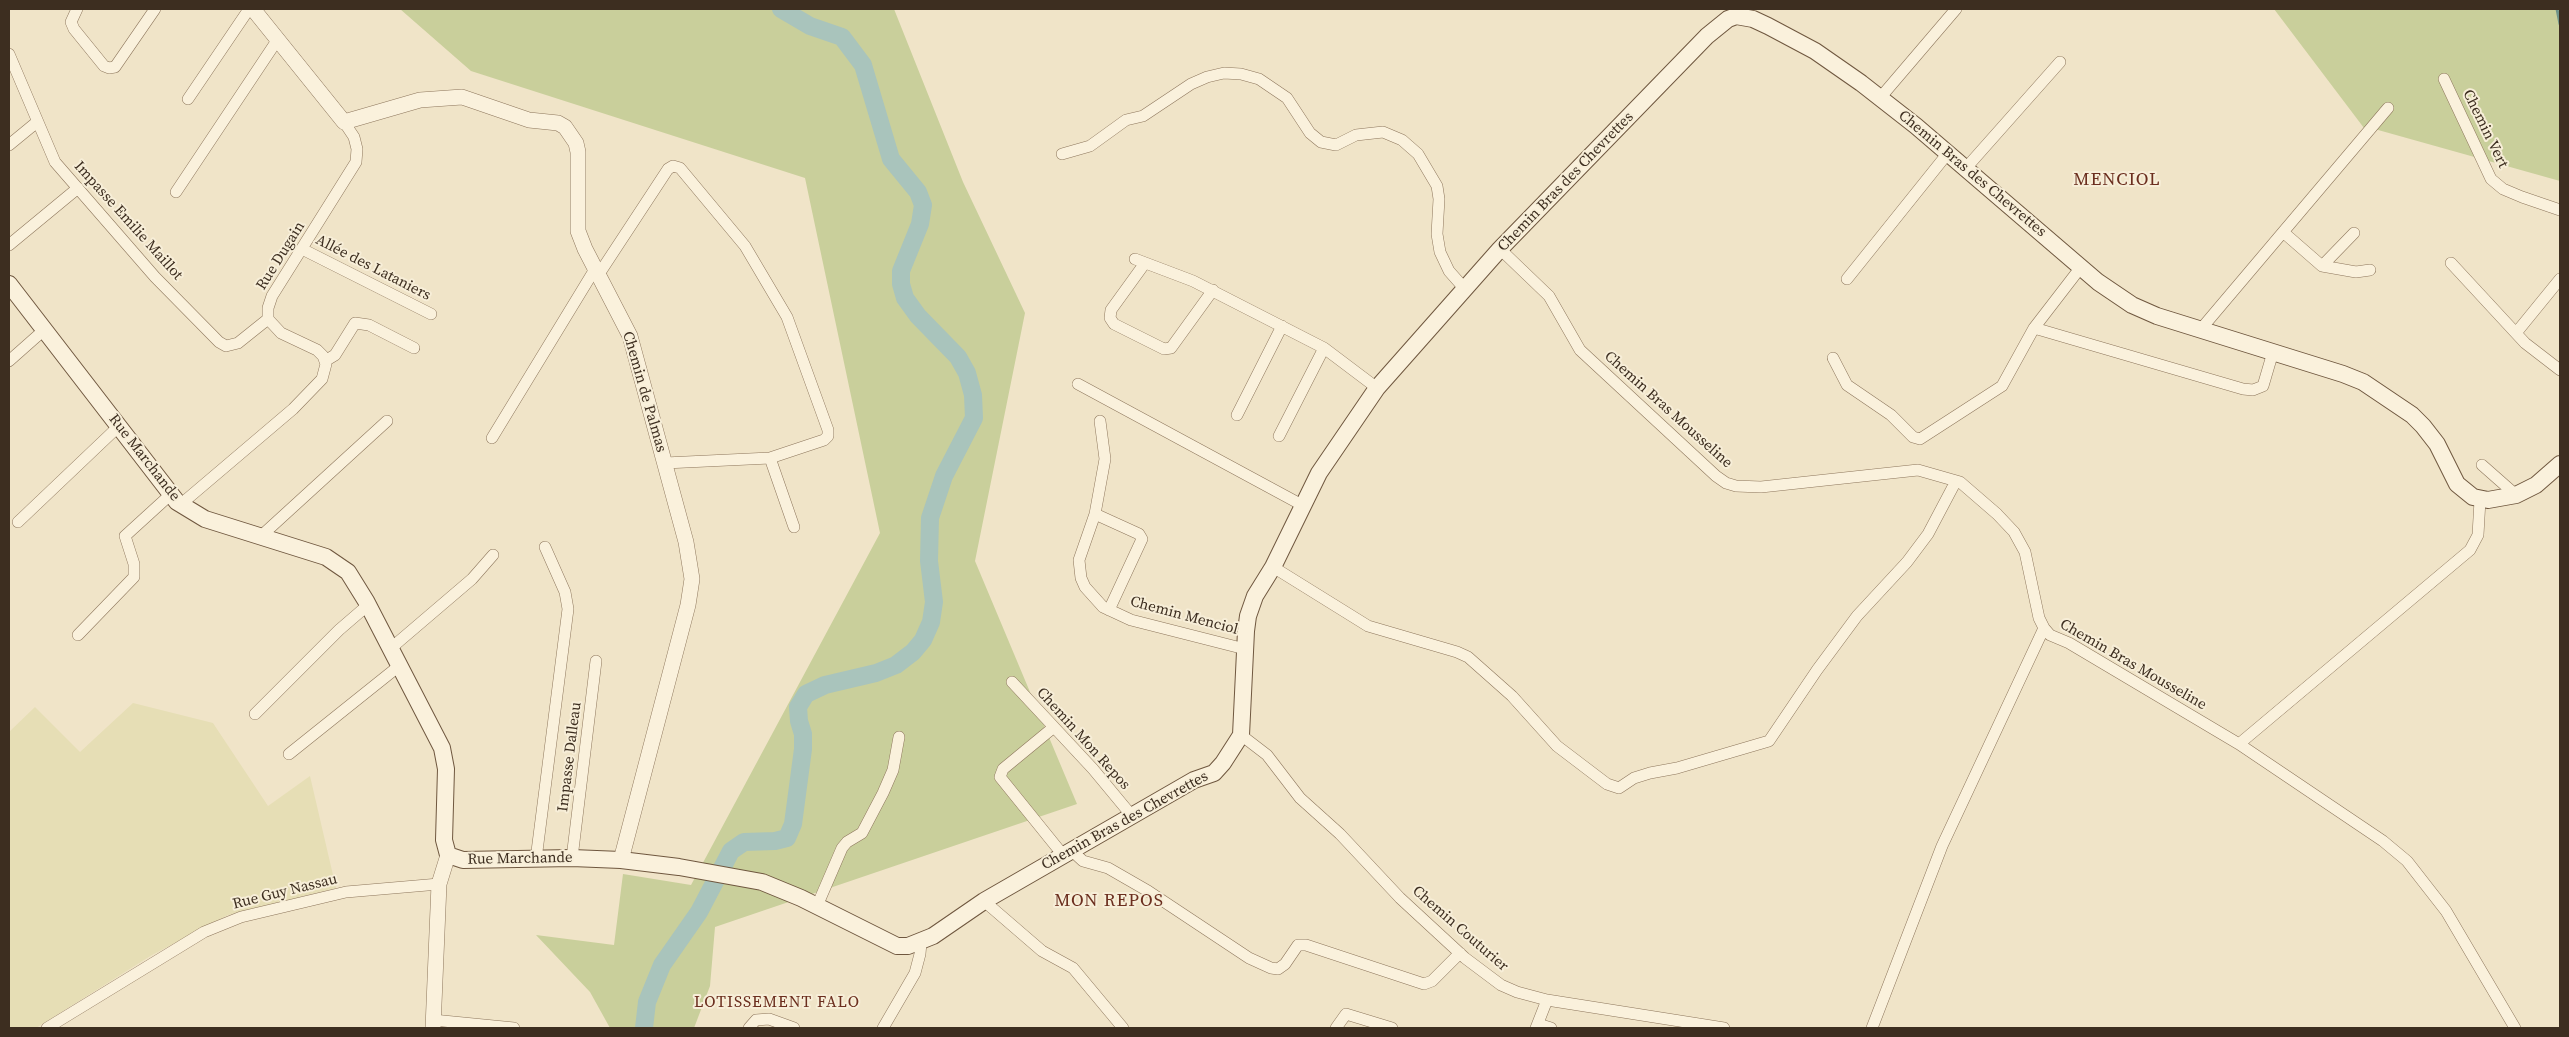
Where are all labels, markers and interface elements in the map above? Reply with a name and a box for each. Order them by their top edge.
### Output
street label: Chemin Vert [2458,87,2512,171]
street label: Chemin Bras des Chevrettes [1894,107,2050,241]
street label: Chemin Bras des Chevrettes [1494,108,1638,256]
street label: Impasse Emilie Maillot [70,158,186,284]
district label: MENCIOL [2072,169,2162,191]
street label: Rue Dugain [253,218,309,294]
street label: Allée des Lataniers [312,231,434,305]
street label: Chemin de Palmas [618,329,670,455]
street label: Chemin Bras Mousseline [1600,348,1736,472]
street label: Rue Marchande [104,411,184,505]
street label: Chemin Menciol [1128,593,1240,639]
street label: Chemin Bras Mousseline [2057,616,2209,714]
street label: Chemin Mon Repos [1032,684,1134,794]
street label: Impasse Dalleau [554,701,586,813]
street label: Chemin Bras des Chevrettes [1039,768,1211,874]
street label: Rue Marchande [467,849,573,869]
street label: Rue Guy Nassau [231,870,339,914]
street label: Chemin Couturier [1408,882,1512,976]
district label: MON REPOS [1053,890,1165,912]
district label: LOTISSEMENT FALO [692,993,862,1013]

